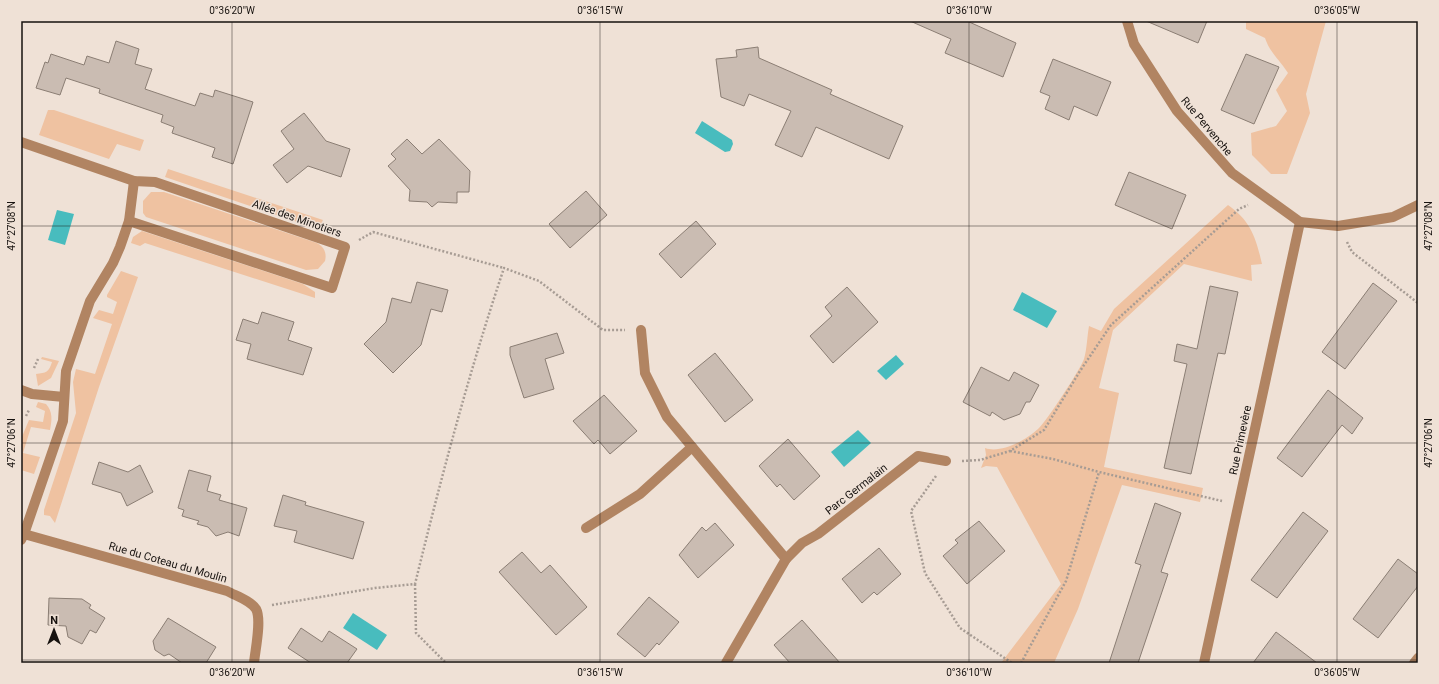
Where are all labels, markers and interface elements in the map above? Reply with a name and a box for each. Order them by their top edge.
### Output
text: 0°36'20"W [209,5,255,16]
text: 0°36'15"W [577,5,623,16]
text: 0°36'10"W [946,5,992,16]
text: 0°36'05"W [1314,5,1360,16]
street label: Rue Pervenche [1178,94,1235,158]
street label: Allée des Minotiers [251,197,343,240]
text: 47°27'08"N [6,201,17,251]
text: 47°27'08"N [1423,201,1434,251]
street label: Rue Primevère [1227,404,1254,476]
text: 47°27'06"N [6,418,17,468]
text: 47°27'06"N [1423,418,1434,468]
street label: Parc Germalain [823,461,890,518]
street label: Rue du Coteau du Moulin [107,539,228,586]
north arrow [34,610,74,650]
text: N [50,614,58,627]
text: 0°36'20"W [209,667,255,678]
text: 0°36'15"W [577,667,623,678]
text: 0°36'10"W [946,667,992,678]
text: 0°36'05"W [1314,667,1360,678]

